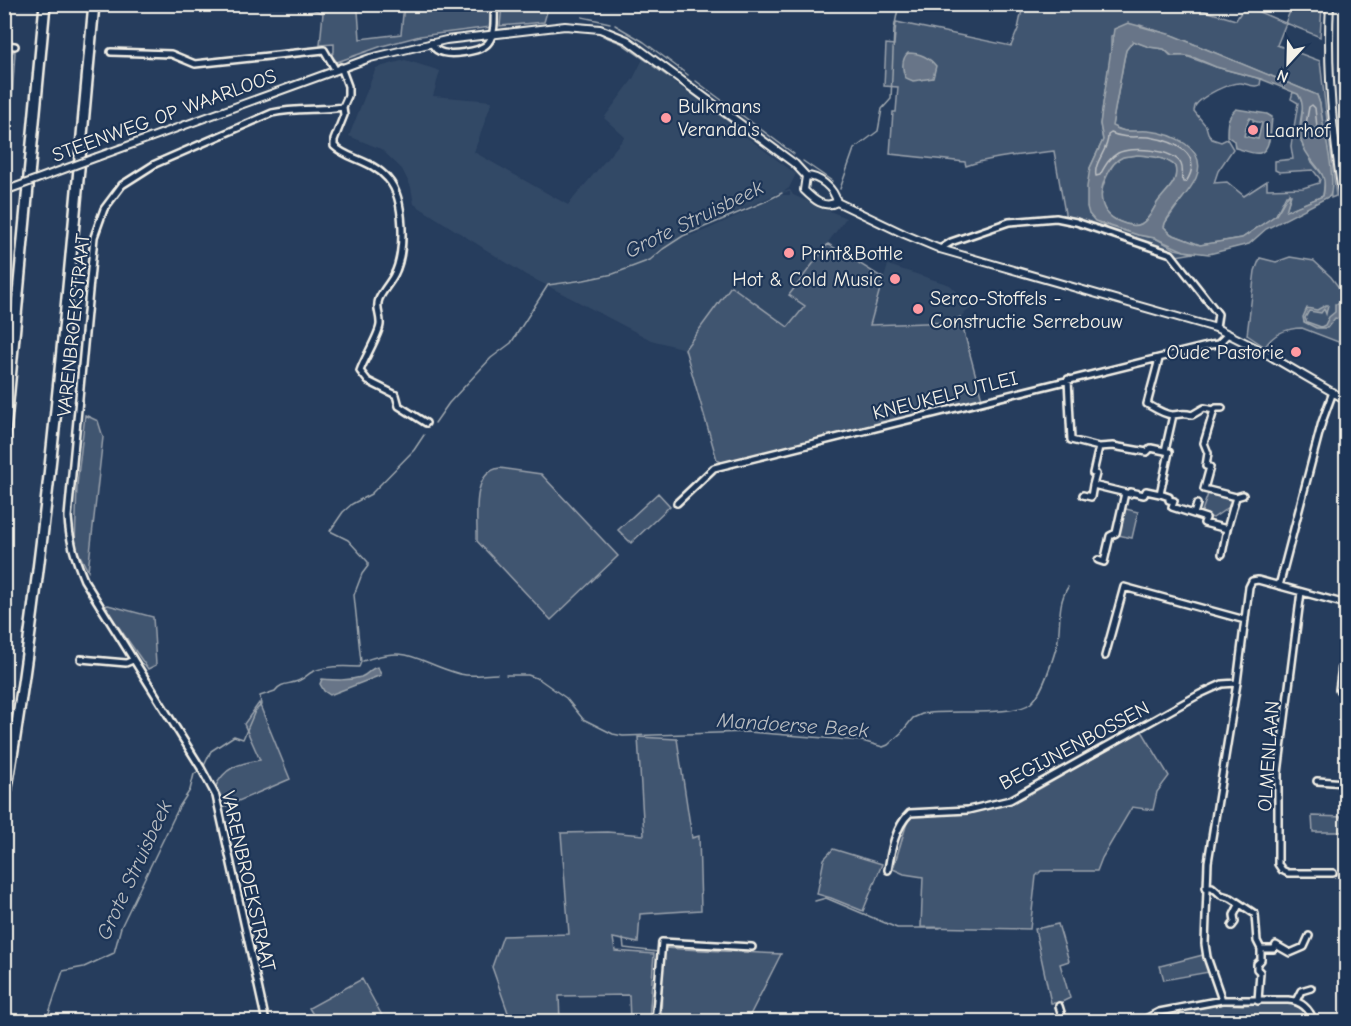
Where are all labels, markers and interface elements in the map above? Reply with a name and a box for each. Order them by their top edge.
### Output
north arrow [1258,33,1318,93]
street label: STEENWEG OP WAARLOOS [49,64,280,167]
text: N [1275,66,1291,86]
place label: Bulkmans Veranda's [678,95,761,141]
marker: Bulkmans Veranda's [659,111,673,125]
place label: Laarhof [1265,119,1331,142]
marker: Laarhof [1246,123,1260,137]
water label: Grote Struisbeek [621,175,768,263]
street label: VARENBROEKSTRAAT [52,232,95,418]
place label: Print&Bottle [801,242,903,265]
marker: Print&Bottle [782,246,796,260]
place label: Hot & Cold Music [732,268,883,291]
marker: Hot & Cold Music [888,272,902,286]
place label: Serco-Stoffels - Constructie Serrebouw [930,287,1123,333]
marker: Serco-Stoffels - Constructie Serrebouw [911,302,925,316]
place label: Oude Pastorie [1166,341,1284,364]
marker: Oude Pastorie [1289,345,1303,359]
street label: KNEUKELPUTLEI [870,366,1020,425]
street label: BEGIJNENBOSSEN [995,696,1153,795]
street label: OLMENLAAN [1253,700,1284,812]
water label: Mandoerse Beek [715,708,870,742]
street label: VARENBROEKSTRAAT [217,789,281,974]
water label: Grote Struisbeek [91,796,177,944]

